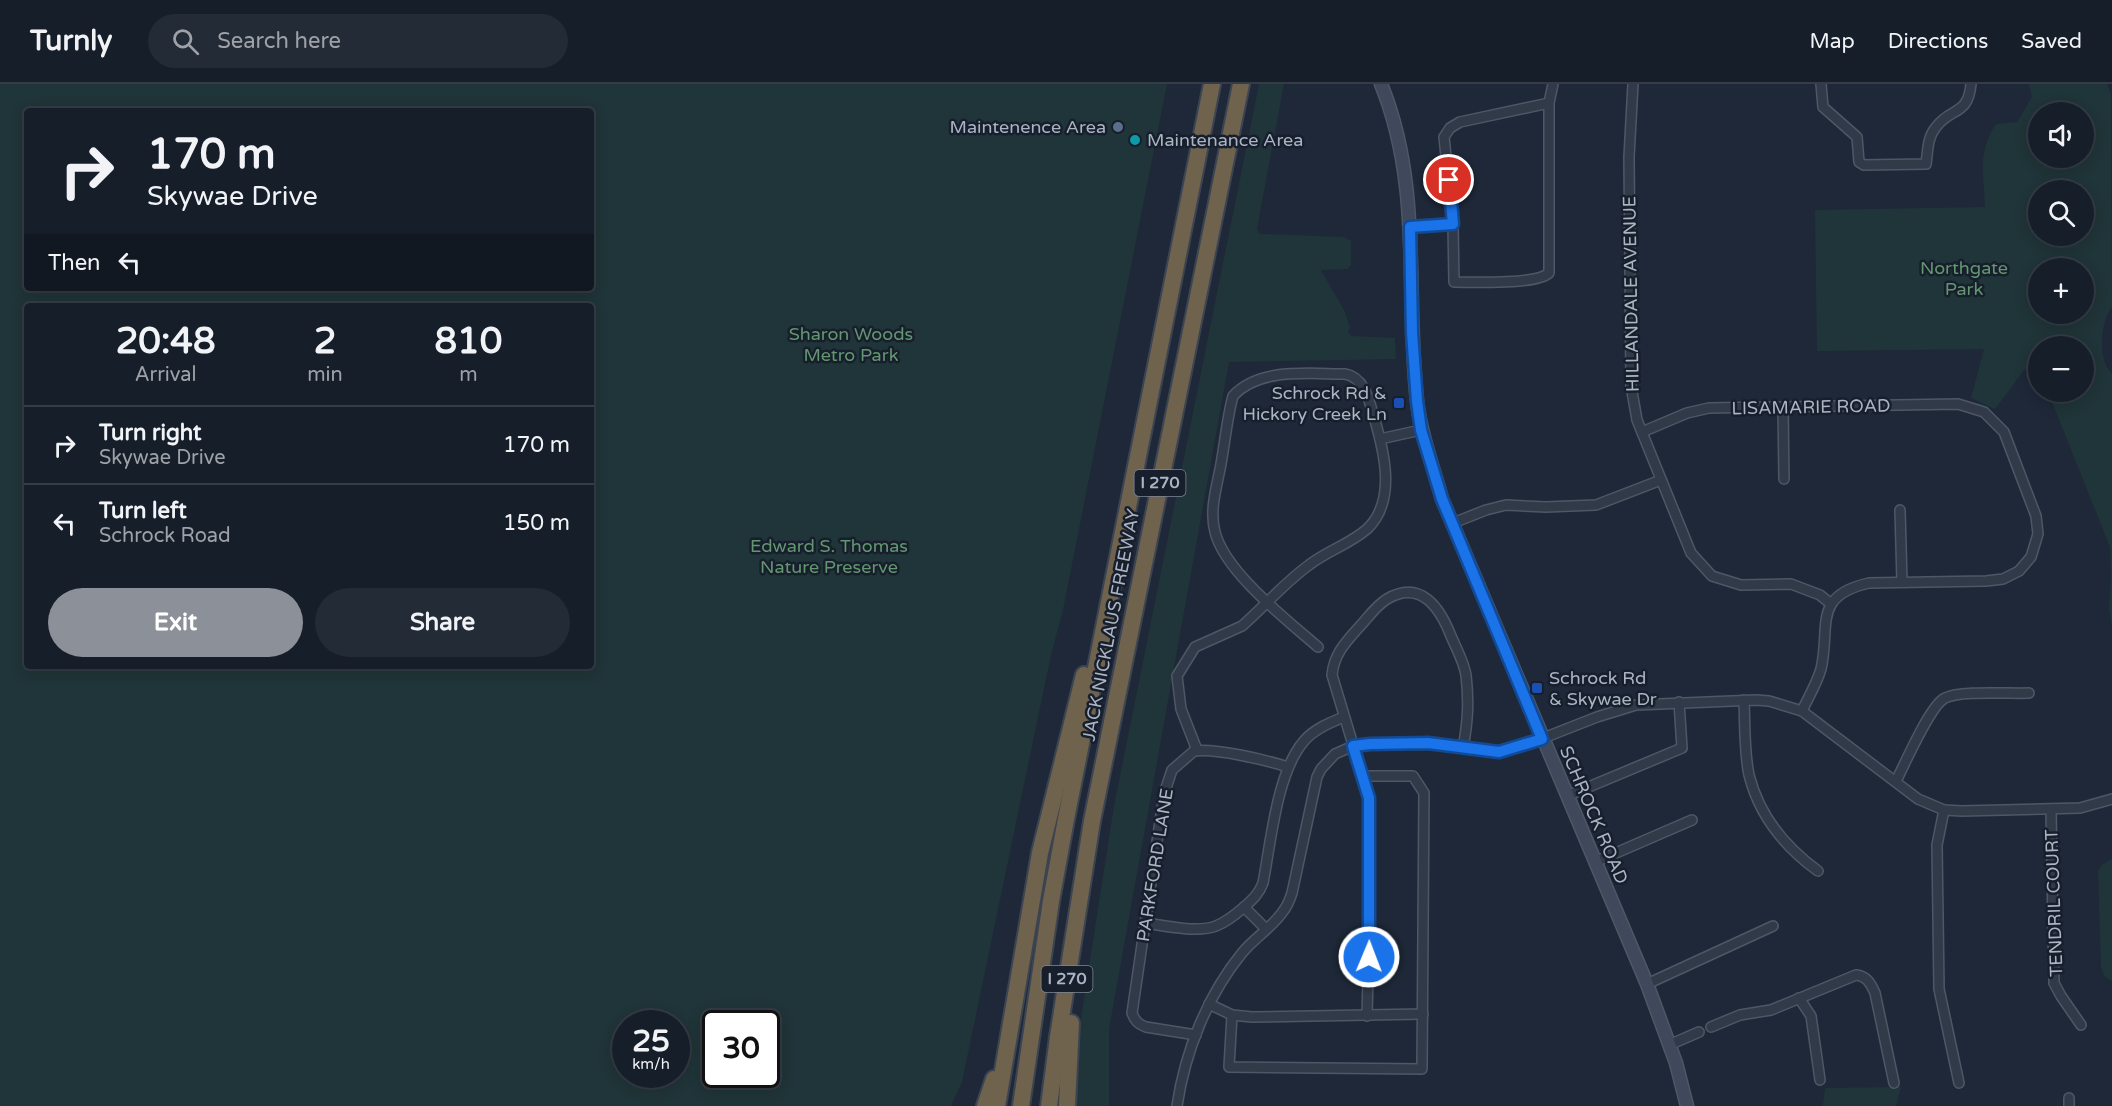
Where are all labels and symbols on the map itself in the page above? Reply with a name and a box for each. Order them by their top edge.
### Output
place label: Maintenence Area [950,116,1106,138]
marker: Maintenence Area [1111,120,1125,134]
place label: Maintenance Area [1147,129,1303,151]
marker: Maintenance Area [1128,133,1142,147]
pin [1423,154,1474,205]
street label: HILLANDALE AVENUE [1618,196,1644,392]
park label: Northgate Park [1920,257,2008,300]
park label: Sharon Woods Metro Park [789,323,913,366]
place label: Schrock Rd & Hickory Creek Ln [1242,382,1387,425]
street label: LISAMARIE ROAD [1731,395,1891,419]
marker: Schrock Rd & Hickory Creek Ln [1392,396,1406,410]
road number: I 270 [1134,470,1186,496]
street label: JACK NICKLAUS FREEWAY [1078,506,1144,743]
park label: Edward S. Thomas Nature Preserve [750,535,908,578]
place label: Schrock Rd & Skywae Dr [1549,667,1657,710]
marker: Schrock Rd & Skywae Dr [1530,681,1544,695]
street label: SCHROCK ROAD [1555,743,1633,887]
street label: PARKFORD LANE [1132,787,1178,943]
street label: TENDRIL COURT [2040,829,2068,977]
position arrow [1337,925,1401,989]
road number: I 270 [1042,966,1092,992]
speed limit sign: 30 [702,1010,780,1088]

